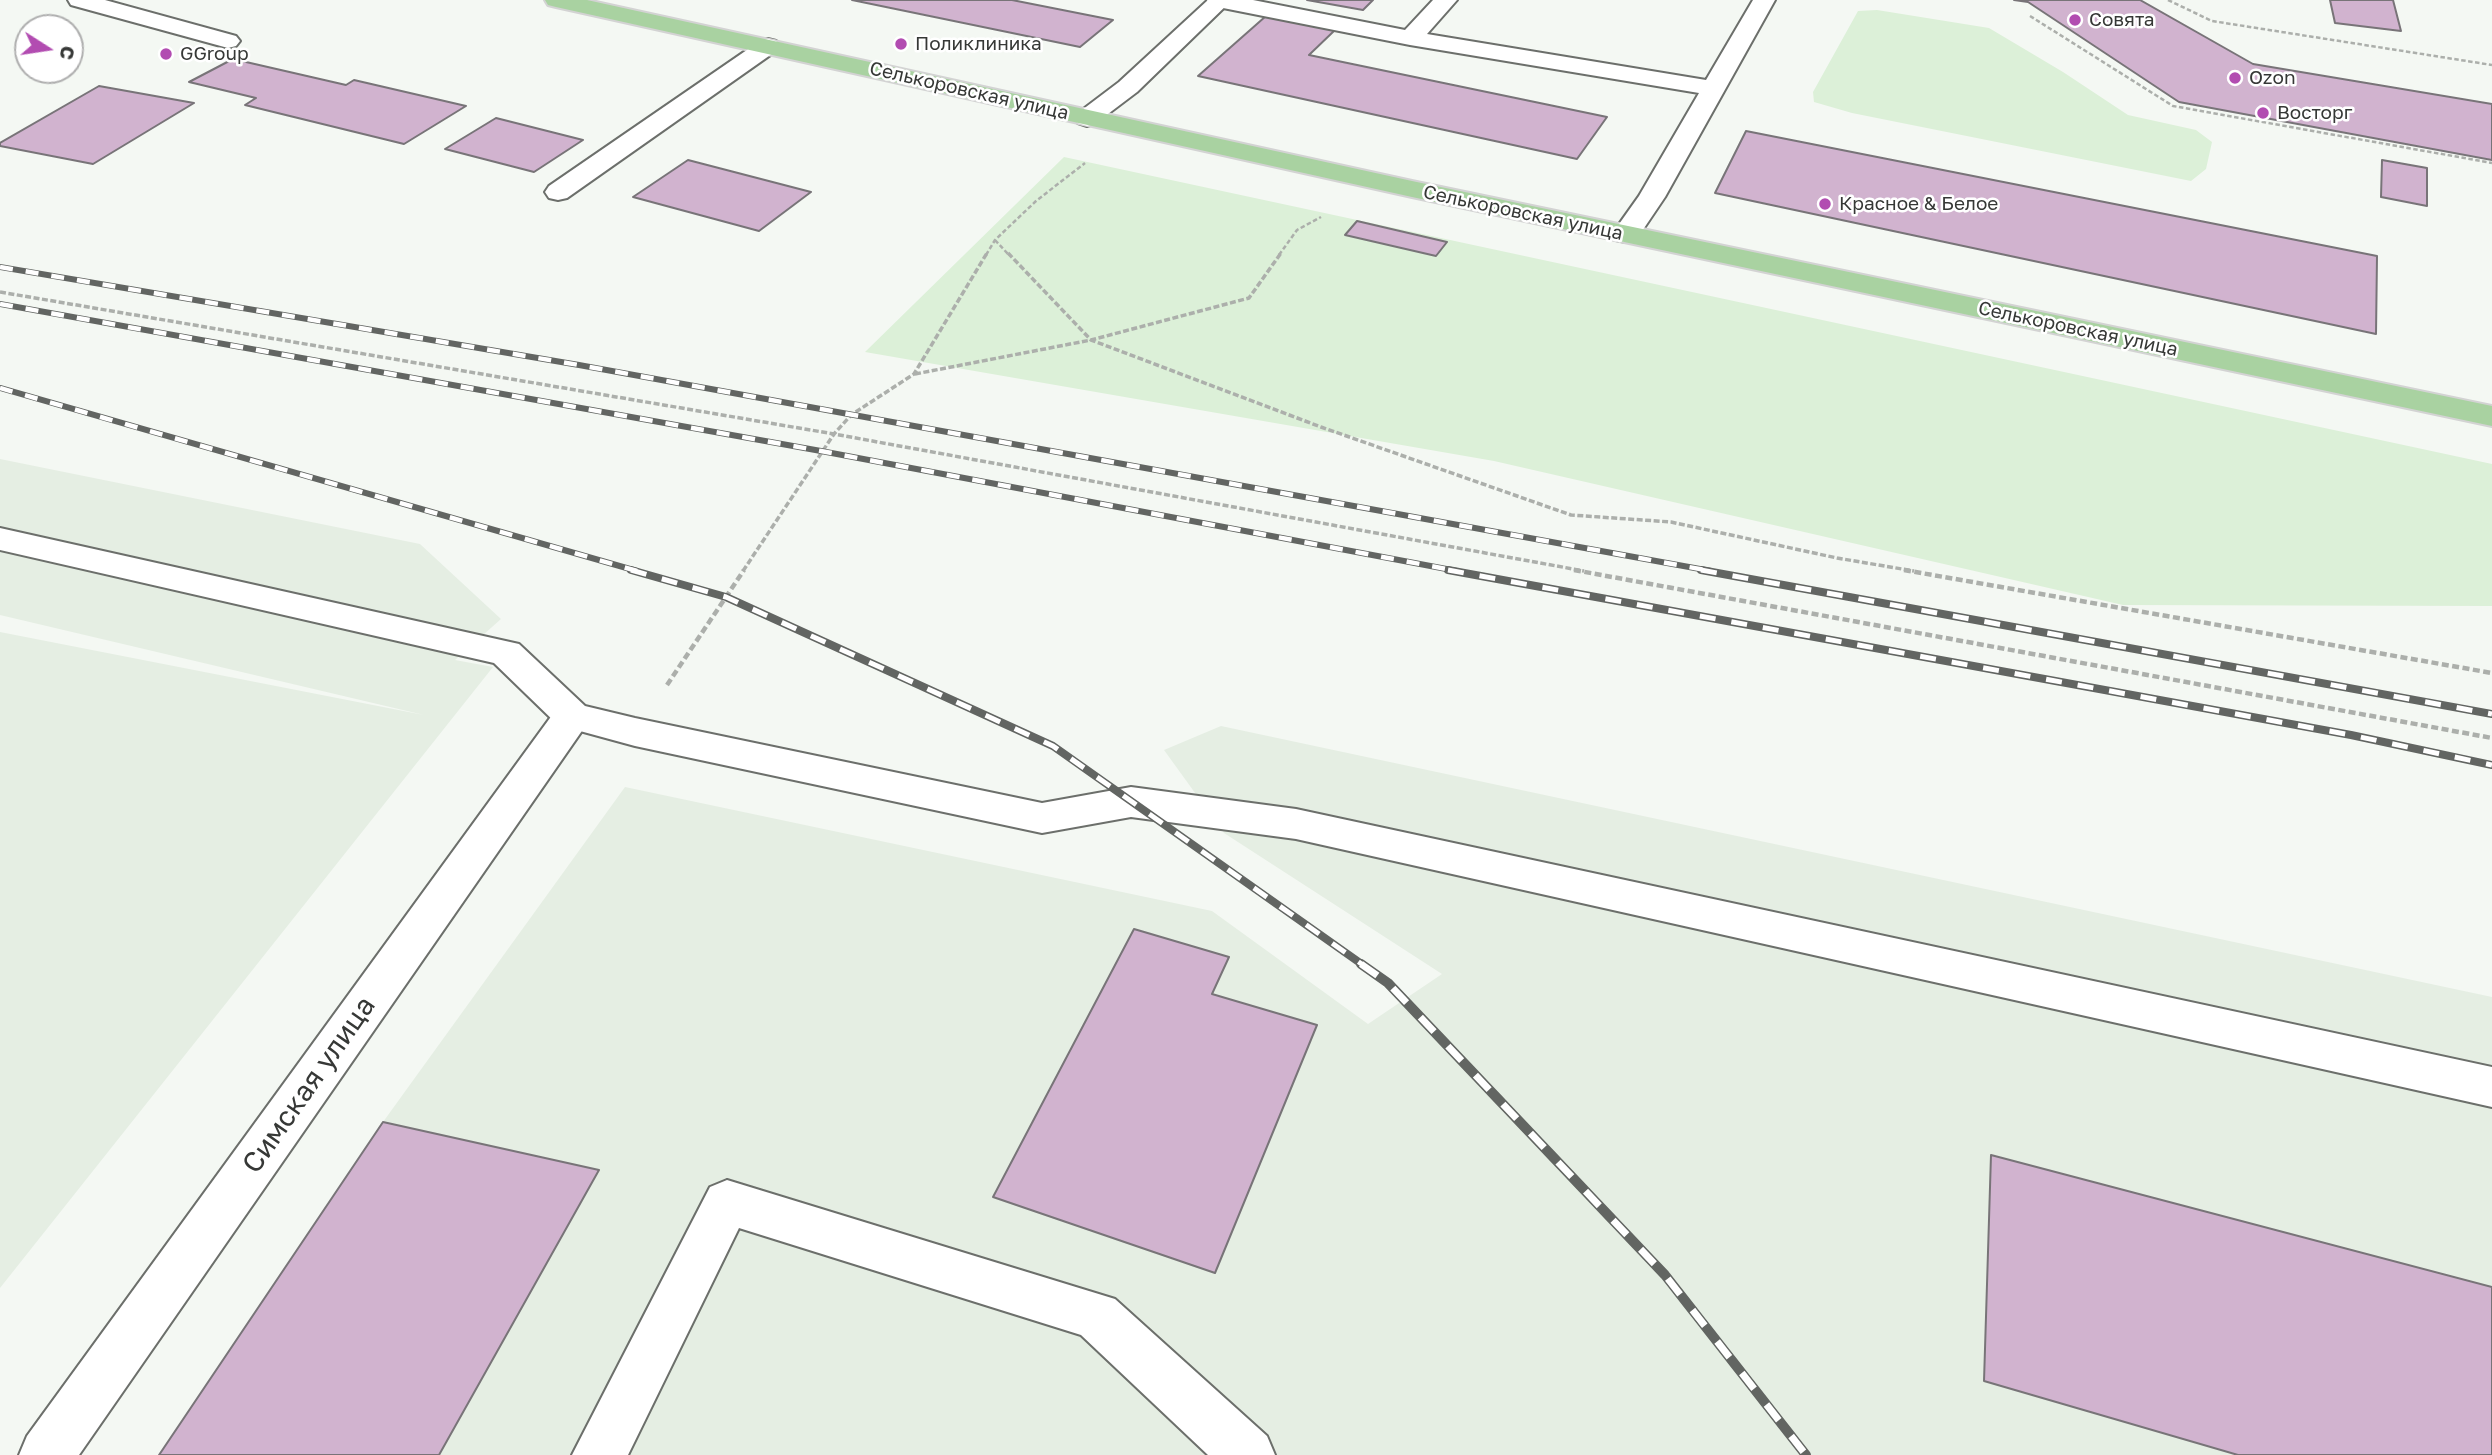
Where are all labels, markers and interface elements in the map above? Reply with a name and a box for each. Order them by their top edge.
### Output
place label: Совята [2089,9,2155,31]
marker: Совята [2067,12,2083,28]
north arrow [14,14,84,84]
place label: Поликлиника [915,33,1042,55]
marker: Поликлиника [893,36,909,52]
place label: GGroup [180,43,249,65]
text: С [55,44,81,62]
marker: GGroup [158,46,174,62]
street label: Селькоровская улица [867,57,1071,125]
place label: Ozon [2249,67,2296,89]
marker: Ozon [2227,70,2243,86]
place label: Восторг [2277,102,2352,124]
marker: Восторг [2255,105,2271,121]
street label: Селькоровская улица [1421,181,1625,245]
place label: Красное & Белое [1839,193,1998,215]
marker: Красное & Белое [1817,196,1833,212]
street label: Селькоровская улица [1976,297,2180,361]
street label: Симская улица [236,990,382,1180]

